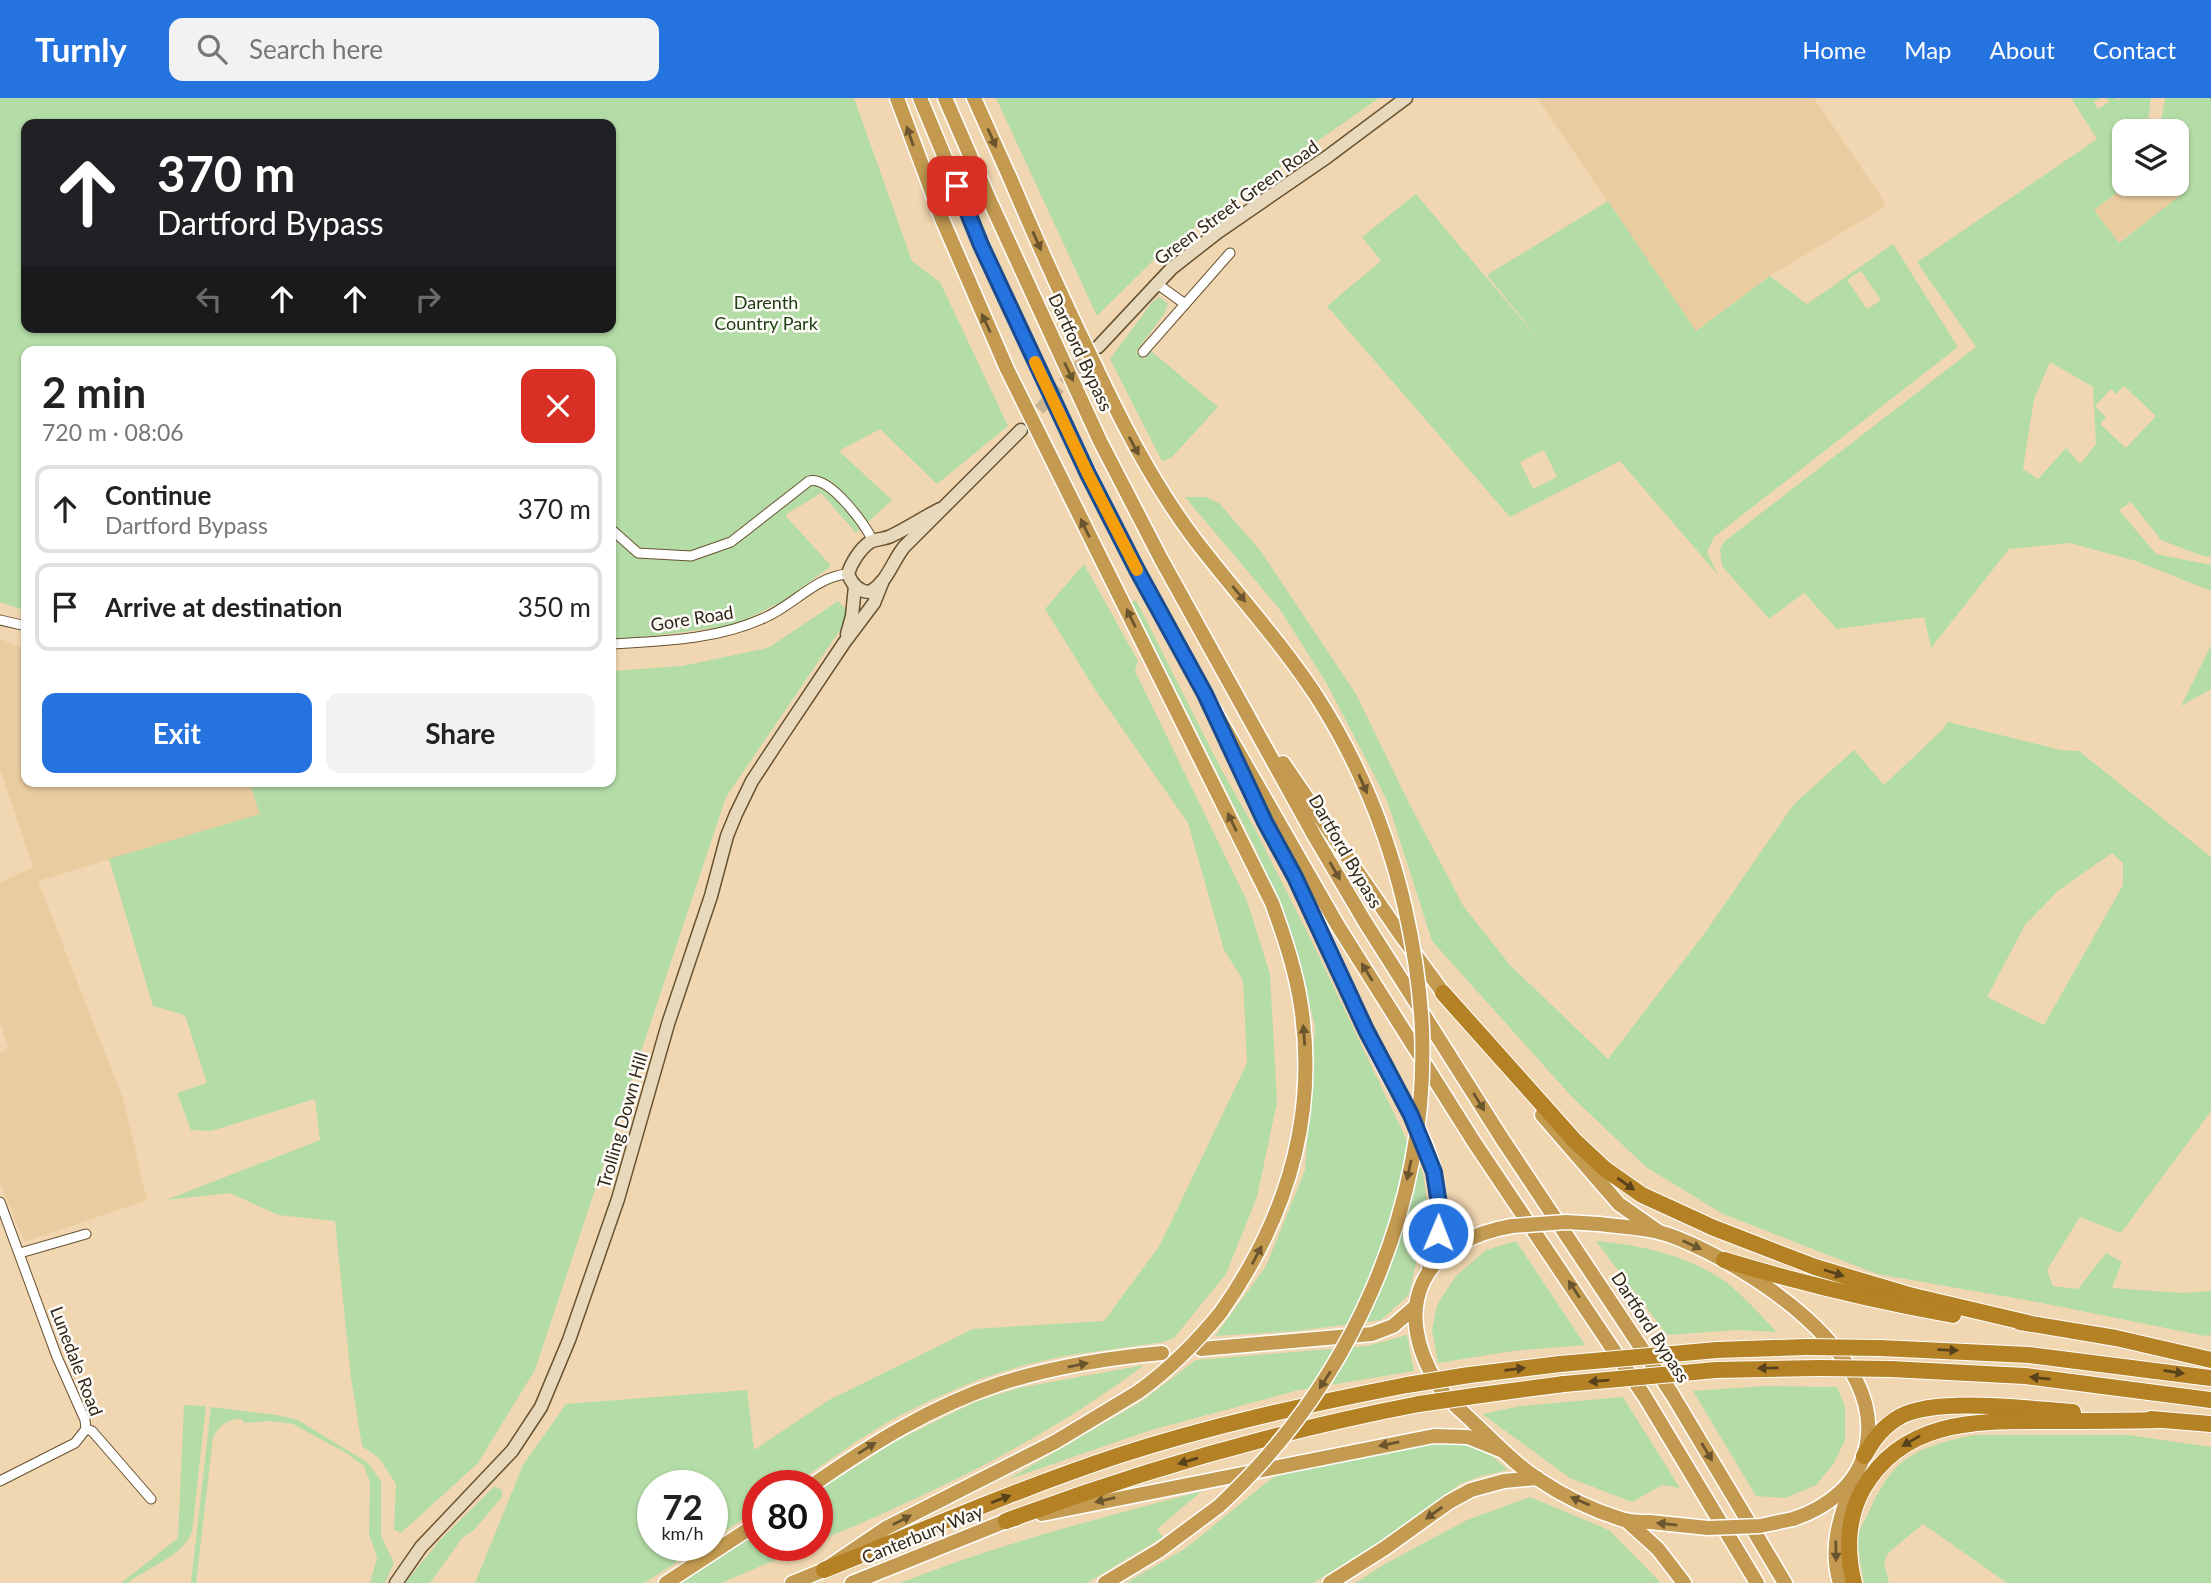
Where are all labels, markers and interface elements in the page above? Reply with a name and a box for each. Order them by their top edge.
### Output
search box [169,18,659,81]
text: Turnly [35,29,127,69]
icon: search [193,30,231,68]
text: Search here [249,33,383,65]
text: Home [1802,35,1866,64]
text: Map [1904,35,1952,64]
text: About [1990,35,2055,64]
text: Contact [2093,35,2176,64]
map controls [2112,119,2189,196]
button: layers [2112,119,2189,196]
one-way arrow [904,125,915,146]
one-way arrow [986,128,998,148]
street label: Green Street Green Road [1150,135,1322,269]
text: 370 m [157,144,295,202]
icon: ahead [42,147,133,238]
pin [927,156,987,216]
icon: arrive [938,167,976,205]
text: Dartford Bypass [157,203,384,242]
one-way arrow [1031,231,1043,251]
icon: left [190,280,228,318]
icon: ahead [263,280,301,318]
icon: ahead [336,280,374,318]
icon: right [409,280,447,318]
street label: Dartford Bypass [1044,290,1118,415]
park label: Darenth Country Park [714,291,819,334]
one-way arrow [980,313,992,333]
one-way arrow [1063,362,1075,382]
text: 2 min [42,367,146,417]
button: close [521,369,595,443]
text: 720 m · 08:06 [42,418,184,446]
one-way arrow [1128,437,1140,457]
text: Continue [105,479,211,511]
icon: ahead [46,490,84,528]
text: 370 m [518,493,591,525]
text: Dartford Bypass [105,511,268,539]
one-way arrow [1080,518,1091,538]
one-way arrow [1231,585,1246,603]
icon: arrive [46,588,84,626]
text: Arrive at destination [105,591,342,623]
text: 350 m [518,591,591,623]
street label: Gore Road [649,601,735,635]
one-way arrow [1125,608,1136,628]
button: Exit [42,693,312,773]
button: Share [326,693,595,773]
one-way arrow [1358,773,1369,794]
street label: Dartford Bypass [1305,790,1387,912]
one-way arrow [1226,812,1238,832]
one-way arrow [1329,861,1341,881]
one-way arrow [1361,962,1374,981]
one-way arrow [1298,1024,1309,1046]
street label: Trolling Down Hill [592,1049,652,1191]
one-way arrow [1472,1092,1485,1111]
one-way arrow [1404,1159,1415,1181]
one-way arrow [1617,1177,1635,1191]
position arrow [1401,1196,1475,1270]
one-way arrow [1682,1239,1702,1251]
one-way arrow [1251,1245,1263,1265]
street label: Dartford Bypass [1607,1268,1695,1387]
one-way arrow [1824,1268,1845,1278]
one-way arrow [1568,1280,1581,1299]
street label: Lunedale Road [46,1303,108,1419]
one-way arrow [1937,1345,1959,1356]
one-way arrow [1067,1359,1089,1370]
one-way arrow [1756,1362,1778,1374]
one-way arrow [1504,1363,1526,1374]
one-way arrow [2163,1367,2185,1378]
one-way arrow [1319,1371,1332,1390]
one-way arrow [2029,1372,2051,1383]
one-way arrow [1588,1376,1610,1387]
one-way arrow [1902,1435,1921,1447]
one-way arrow [1378,1438,1400,1449]
one-way arrow [858,1441,877,1454]
one-way arrow [1701,1442,1714,1461]
one-way arrow [1177,1456,1198,1466]
speed limit sign: 80 [742,1470,833,1561]
text: 72 [662,1485,703,1527]
one-way arrow [990,1494,1011,1505]
one-way arrow [1094,1495,1116,1506]
one-way arrow [1570,1496,1591,1507]
street label: Canterbury Way [858,1499,987,1568]
one-way arrow [1425,1506,1443,1520]
one-way arrow [892,1515,912,1526]
one-way arrow [1656,1518,1678,1529]
text: km/h [661,1522,704,1544]
one-way arrow [1830,1540,1842,1562]

